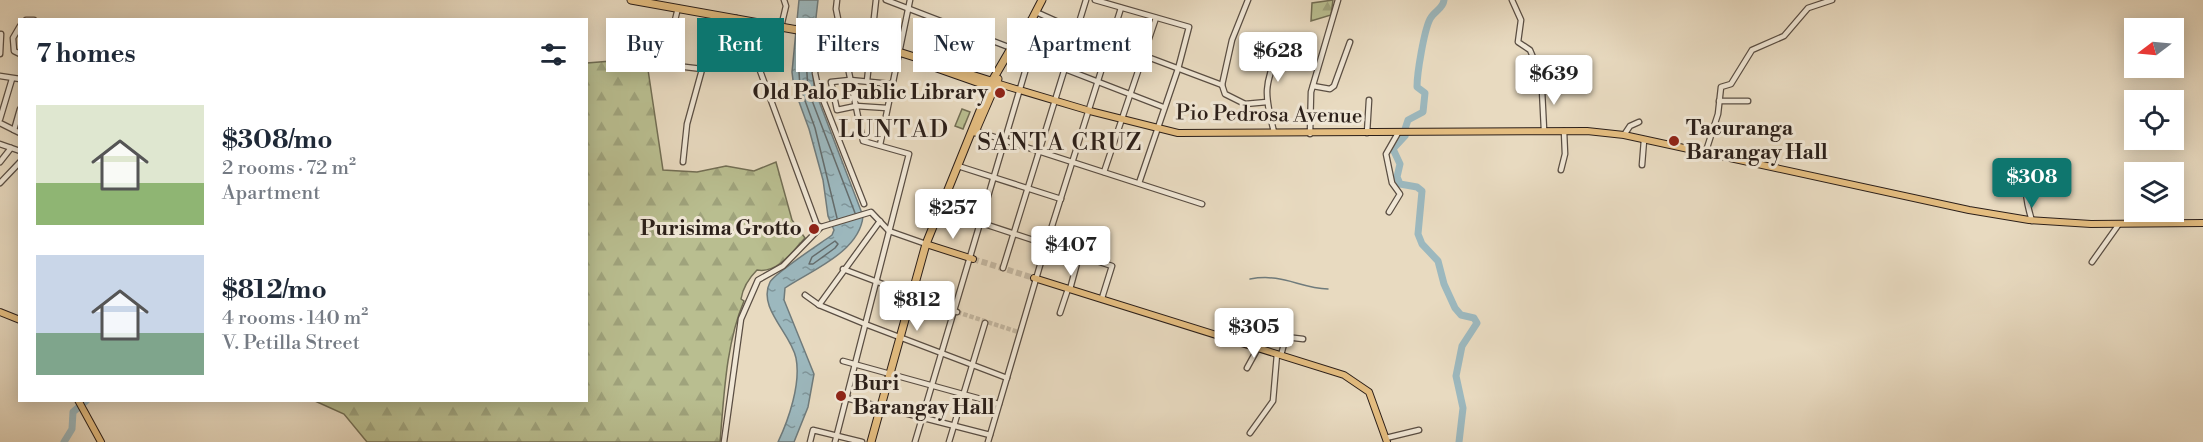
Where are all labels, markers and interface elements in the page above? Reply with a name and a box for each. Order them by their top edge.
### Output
chip: Buy [606,18,685,72]
chip: Rent [697,18,784,72]
chip: Filters [796,18,901,72]
chip: New [913,18,995,72]
chip: Apartment [1007,18,1152,72]
north arrow [2124,18,2184,78]
map controls [2124,18,2184,222]
pin: $628 [1242,32,1314,83]
text: 7 homes [36,38,136,70]
icon: filters [537,38,570,71]
text: $628 [1253,39,1303,64]
pin: $639 [1518,55,1590,106]
text: $639 [1529,62,1579,87]
place label: Old Palo Public Library [753,80,988,106]
marker: Old Palo Public Library [993,86,1007,100]
button: locate [2124,90,2184,150]
street label: Pio Pedrosa Avenue [1175,100,1363,130]
district label: LUNTAD [838,115,950,145]
place label: Tacuranga Barangay Hall [1686,116,1828,166]
text: $308/mo [222,124,332,156]
district label: SANTA CRUZ [977,128,1143,158]
icon: home [84,129,156,201]
marker: Tacuranga Barangay Hall [1667,134,1681,148]
text: 2 rooms · 72 m² [222,156,356,181]
pin: $308 [1996,158,2068,209]
button: layers [2124,162,2184,222]
text: $308 [2006,165,2058,190]
text: Apartment [222,181,320,206]
pin: $257 [917,189,989,240]
text: $257 [929,196,977,221]
place label: Purisima Grotto [640,216,802,242]
marker: Purisima Grotto [807,222,821,236]
pin: $407 [1035,226,1107,277]
text: $407 [1045,233,1097,258]
text: $812/mo [222,274,327,306]
icon: home [84,279,156,351]
pin: $812 [881,281,953,332]
text: $812 [894,288,940,313]
text: 4 rooms · 140 m² [222,306,368,331]
pin: $305 [1218,308,1290,359]
text: $305 [1229,315,1279,340]
text: V. Petilla Street [222,331,360,356]
place label: Buri Barangay Hall [853,371,995,421]
marker: Buri Barangay Hall [834,389,848,403]

